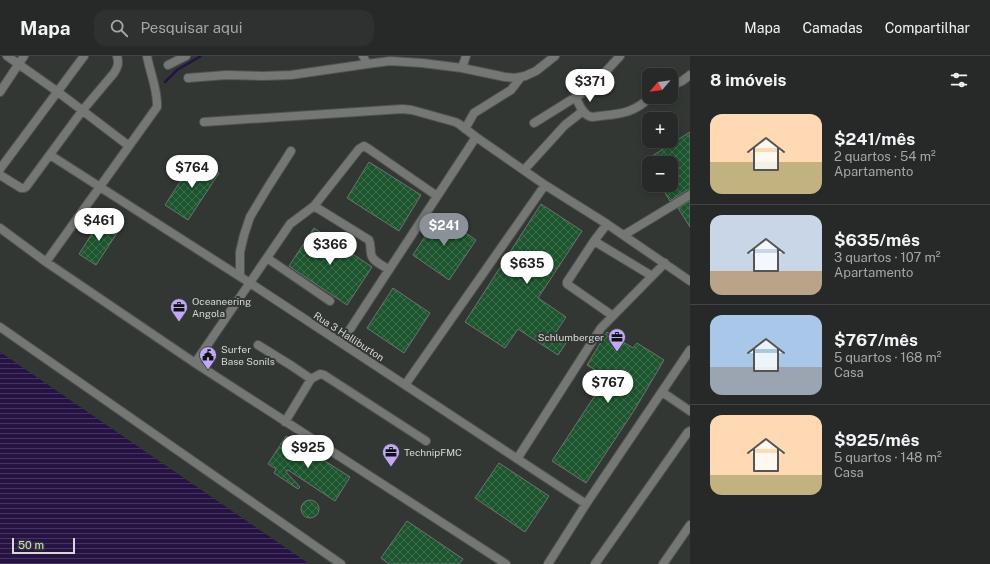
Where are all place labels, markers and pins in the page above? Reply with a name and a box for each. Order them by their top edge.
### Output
pin: $371 [566,69,614,103]
pin: $764 [168,155,216,189]
pin: $461 [75,208,123,242]
pin: $241 [420,213,468,247]
pin: $366 [306,232,354,266]
pin: $635 [503,251,551,285]
place label: Oceaneering Angola [192,295,251,319]
office icon: Oceaneering Angola [169,297,189,322]
office icon: Schlumberger [607,327,627,352]
place label: Schlumberger [538,331,604,343]
place label: Surfer Base Sonils [221,343,275,367]
public building icon: Surfer Base Sonils [198,345,218,370]
pin: $767 [584,370,632,404]
pin: $925 [284,435,332,469]
office icon: TechnipFMC [381,442,401,467]
place label: TechnipFMC [404,446,462,458]

